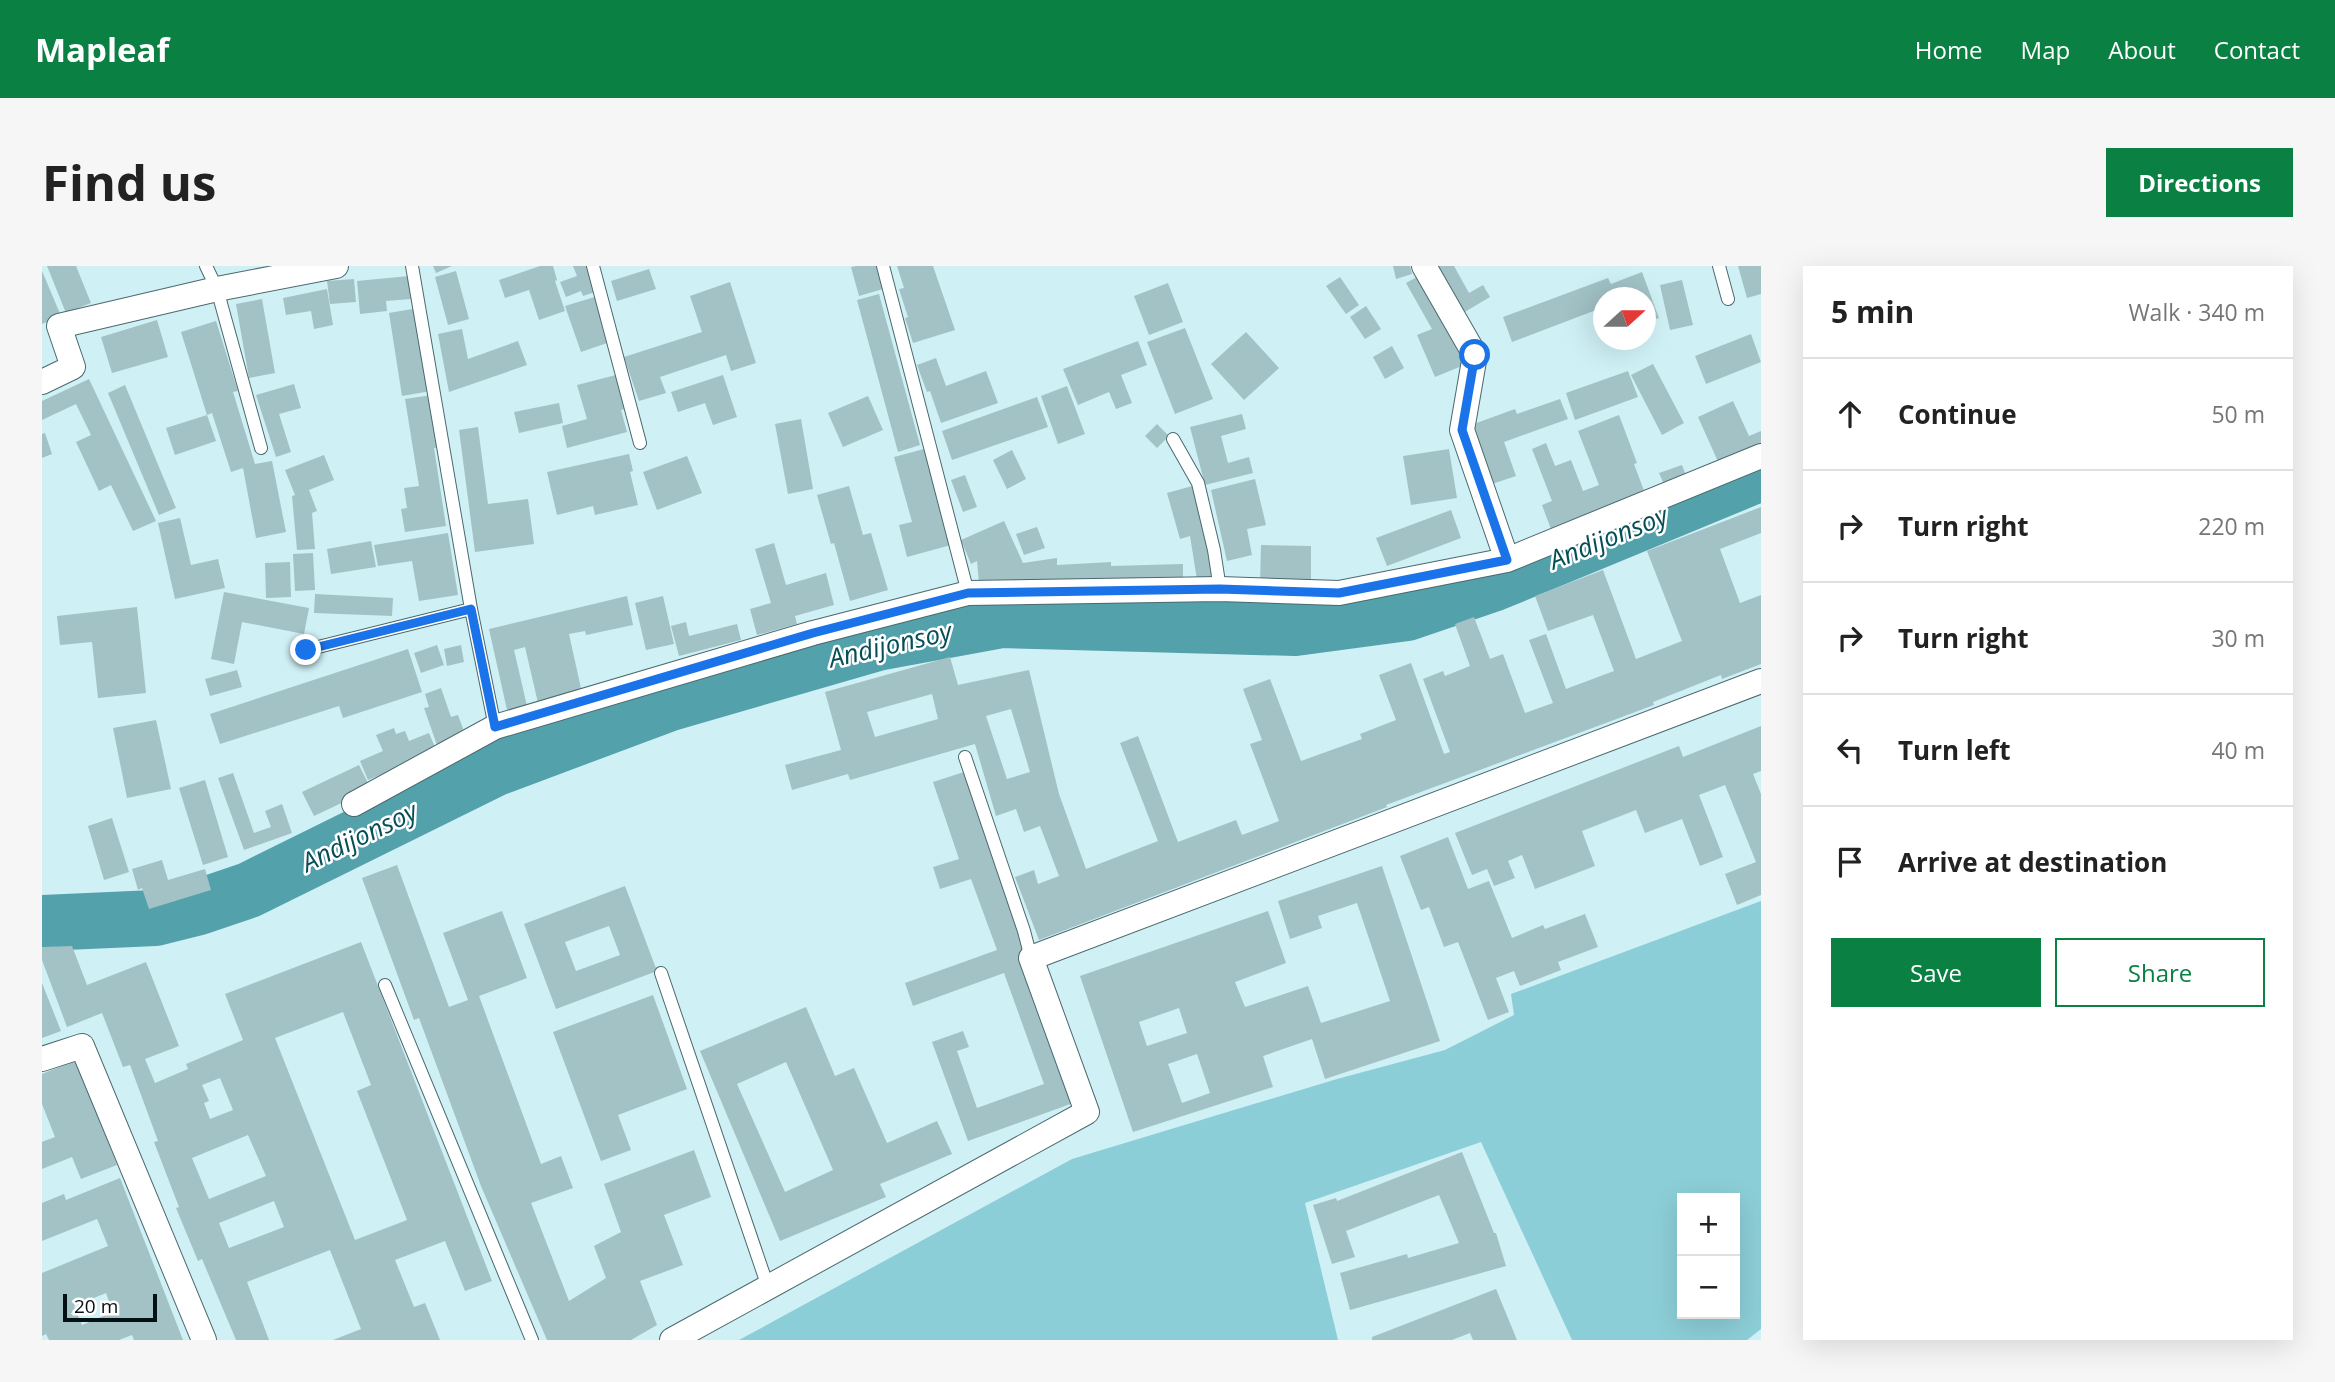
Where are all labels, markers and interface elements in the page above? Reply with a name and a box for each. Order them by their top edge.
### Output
text: Mapleaf [35,27,169,72]
text: Home [1915,33,1983,66]
text: Map [2021,33,2070,66]
text: About [2108,33,2176,66]
text: Contact [2214,33,2300,66]
button: Directions [2106,148,2293,217]
text: Find us [42,149,216,215]
north arrow [1593,287,1656,350]
text: 5 min [1831,291,1914,332]
text: Walk · 340 m [2128,296,2265,328]
route start [1459,339,1490,370]
icon: ahead [1831,395,1869,433]
text: Continue [1898,396,2017,432]
text: 50 m [2211,398,2265,430]
water label: Andijonsoy [1541,496,1675,578]
icon: right [1831,507,1869,545]
text: Turn right [1898,508,2029,544]
text: 220 m [2198,510,2265,542]
water label: Andijonsoy [823,612,957,676]
icon: right [1831,619,1869,657]
text: Turn right [1898,620,2029,656]
text: 30 m [2211,622,2265,654]
route end [290,634,321,665]
icon: left [1831,731,1869,769]
text: Turn left [1898,732,2010,768]
text: 40 m [2211,734,2265,766]
water label: Andijonsoy [293,792,425,880]
icon: arrive [1831,843,1869,881]
text: Arrive at destination [1898,844,2167,880]
button: Save [1831,938,2041,1007]
button: Share [2055,938,2265,1007]
map controls [1677,1193,1740,1319]
button: + [1677,1193,1740,1256]
button: − [1677,1256,1740,1319]
scale bar [63,1291,158,1323]
text: 20 m [74,1293,118,1319]

